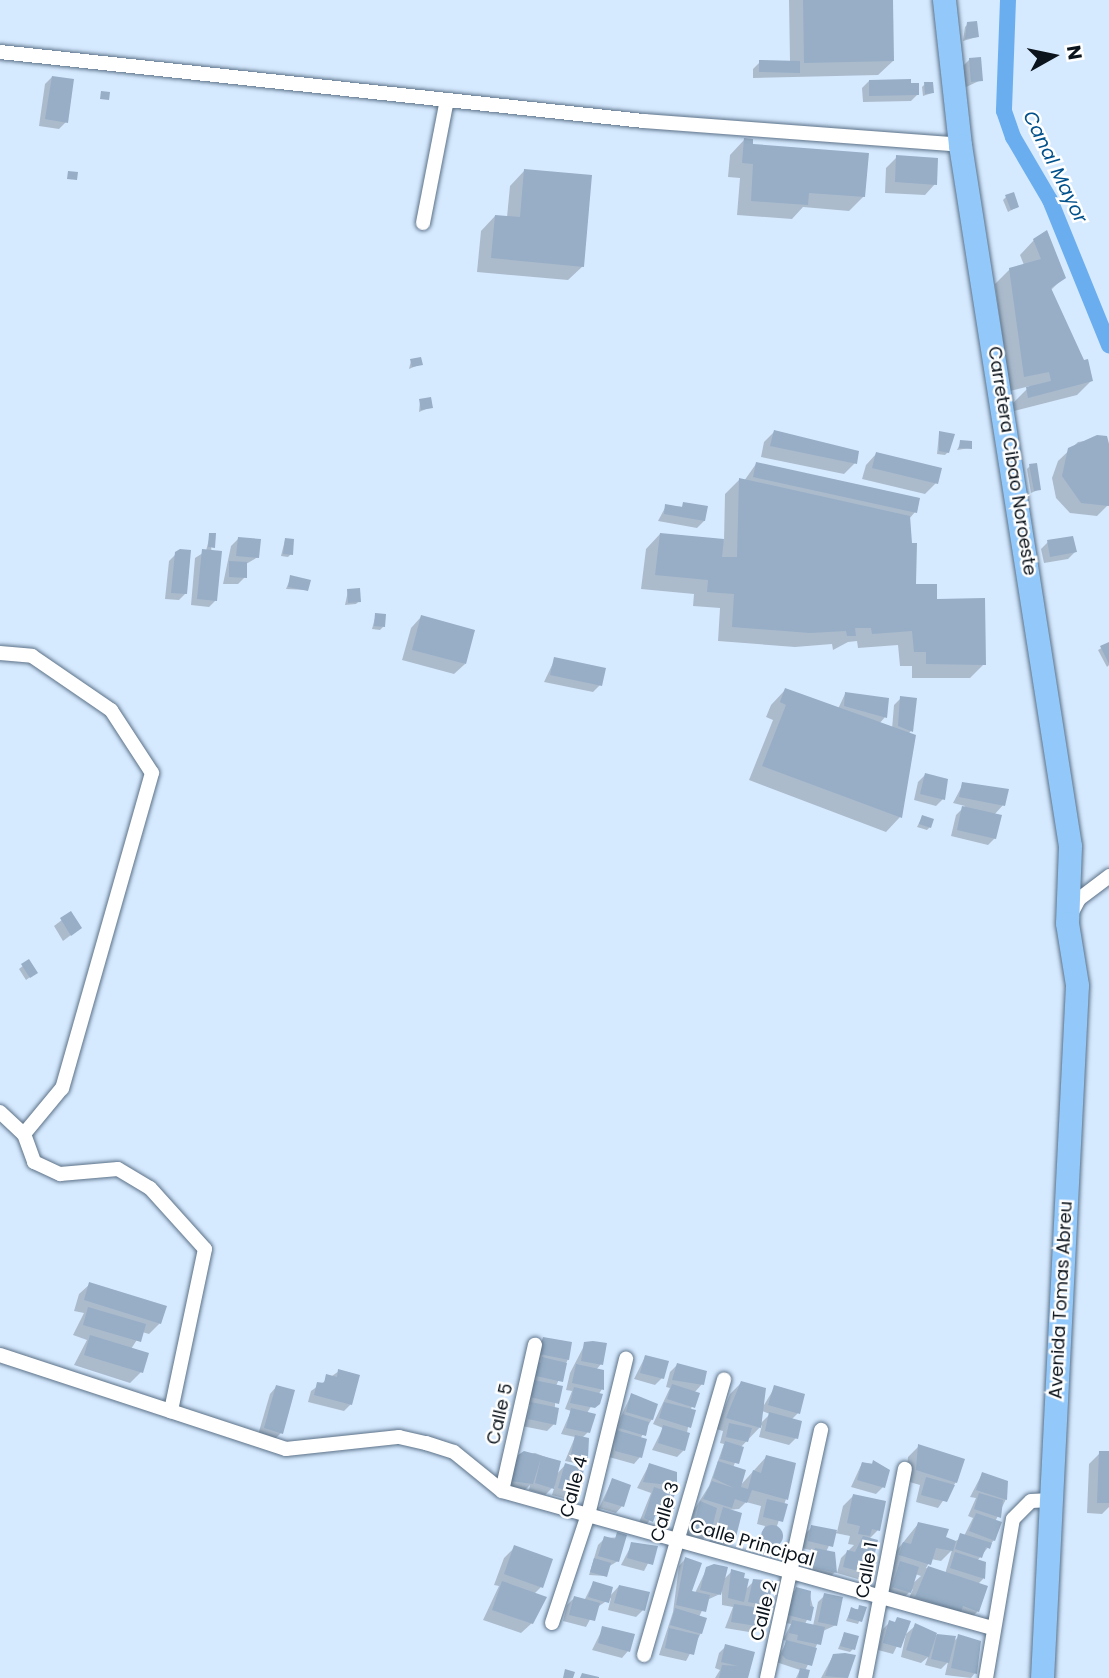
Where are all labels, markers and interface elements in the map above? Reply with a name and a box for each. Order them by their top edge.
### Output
north arrow [1018,21,1088,91]
text: N [1060,43,1089,62]
water label: Canal Mayor [1018,107,1092,227]
street label: Carretera Cibao Noroeste [983,345,1041,577]
street label: Avenida Tomas Abreu [1045,1200,1077,1400]
street label: Calle 5 [482,1381,518,1447]
street label: Calle 4 [556,1454,592,1520]
street label: Calle 3 [646,1479,684,1545]
street label: Calle Principal [687,1515,817,1571]
street label: Calle 1 [851,1540,883,1600]
street label: Calle 2 [746,1579,782,1643]

